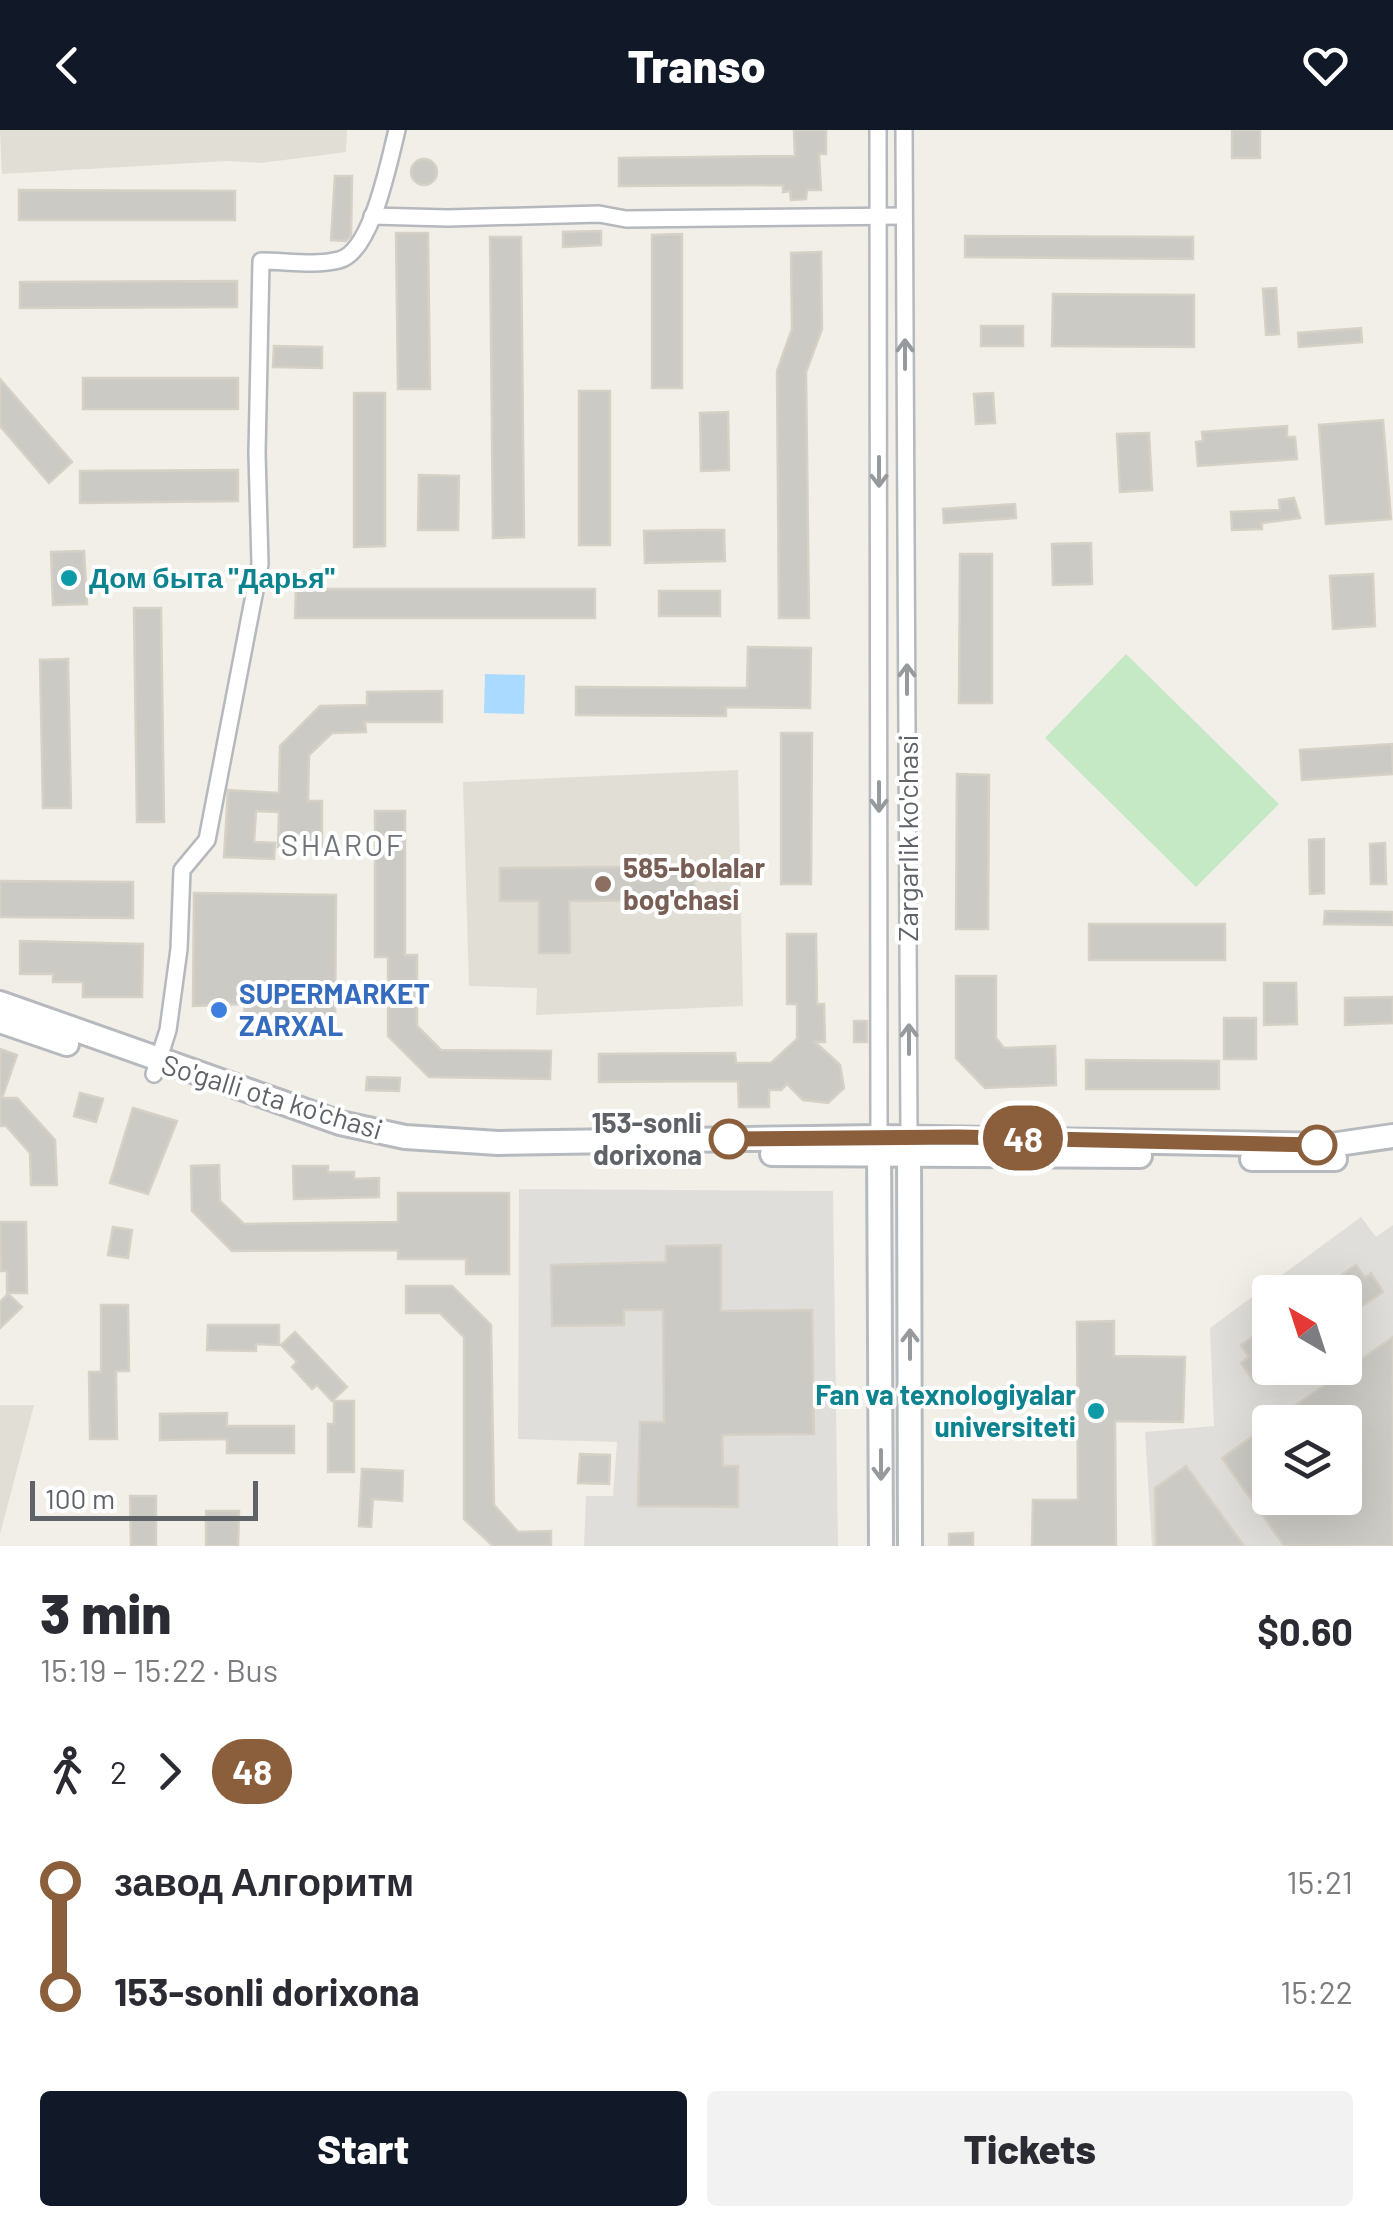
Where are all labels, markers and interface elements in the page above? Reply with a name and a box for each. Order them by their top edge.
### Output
icon: back [40,38,95,93]
text: Transo [627,38,766,92]
icon: heart [1298,38,1353,93]
one-way arrow [896,339,914,372]
one-way arrow [870,456,888,488]
place label: Дом быта "Дарья" [89,560,335,594]
marker: Дом быта "Дарья" [58,567,80,589]
one-way arrow [898,664,916,696]
street label: Zargarlik ko'chasi [890,734,924,942]
one-way arrow [870,780,888,813]
district label: SHAROF [281,826,405,862]
place label: 585-bolalar bog'chasi [623,850,765,916]
marker: 585-bolalar bog'chasi [592,873,614,895]
place label: SUPERMARKET ZARXAL [239,976,430,1042]
marker: SUPERMARKET ZARXAL [208,999,230,1021]
one-way arrow [900,1024,918,1056]
street label: So'galli ota ko'chasi [158,1046,387,1146]
place label: 153-sonli dorixona [591,1105,702,1171]
line badge: 48 [978,1106,1068,1170]
text: 48 [1003,1117,1043,1159]
marker: 153-sonli dorixona [710,1120,748,1158]
unlabelled marker [1298,1126,1336,1164]
north arrow [1252,1275,1362,1385]
map controls [1252,1275,1362,1515]
one-way arrow [900,1328,920,1360]
place label: Fan va texnologiyalar universiteti [815,1377,1076,1443]
marker: Fan va texnologiyalar universiteti [1085,1400,1107,1422]
button: layers [1252,1405,1362,1515]
one-way arrow [872,1448,890,1480]
scale bar [30,1476,258,1520]
text: 100 m [45,1481,115,1515]
text: 3 min [40,1579,172,1645]
text: $0.60 [1257,1608,1353,1654]
text: 15:19 – 15:22 · Bus [40,1650,278,1688]
icon: walk [40,1744,95,1799]
icon: forward [142,1744,197,1799]
text: 48 [232,1750,272,1792]
text: 2 [110,1752,127,1790]
text: завод Алгоритм [114,1858,414,1904]
text: 15:21 [1287,1862,1353,1900]
text: 153-sonli dorixona [114,1968,420,2014]
text: 15:22 [1280,1972,1353,2010]
button: Start [40,2091,687,2206]
button: Tickets [707,2091,1353,2206]

